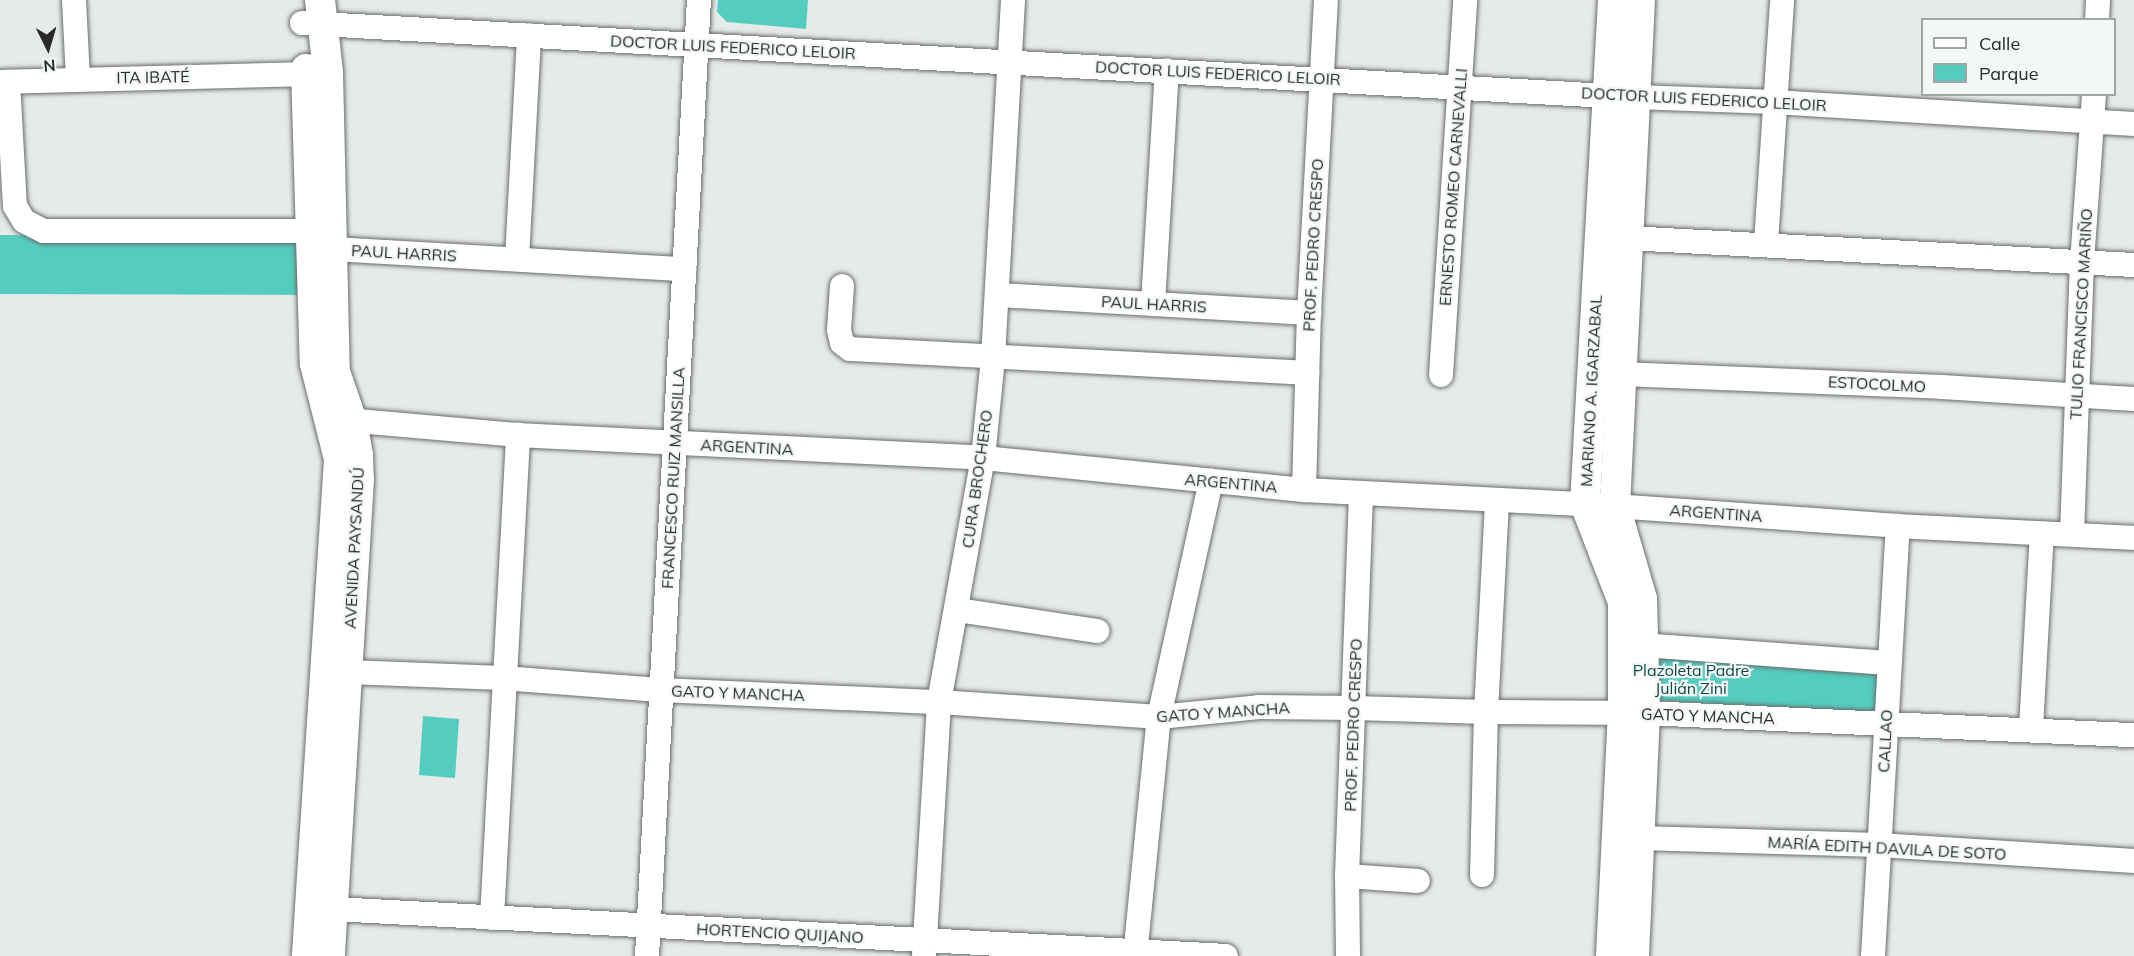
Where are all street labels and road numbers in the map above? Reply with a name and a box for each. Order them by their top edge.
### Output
street label: DOCTOR LUIS FEDERICO LELOIR [610,31,856,63]
street label: DOCTOR LUIS FEDERICO LELOIR [1095,57,1341,89]
street label: ITA IBATÉ [116,67,190,87]
street label: ERNESTO ROMEO CARNEVALLI [1435,68,1471,306]
street label: DOCTOR LUIS FEDERICO LELOIR [1581,83,1827,115]
street label: PROF. PEDRO CRESPO [1299,158,1327,332]
street label: TULIO FRANCISCO MARIÑO [2066,208,2096,420]
street label: PAUL HARRIS [351,241,457,265]
street label: PAUL HARRIS [1101,292,1207,316]
street label: MARIANO A. IGARZABAL [1576,295,1606,487]
street label: FRANCESCO RUIZ MANSILLA [658,367,688,589]
street label: ESTOCOLMO [1828,372,1926,396]
street label: CURA BROCHERO [958,409,996,549]
street label: ARGENTINA [700,435,794,459]
street label: AVENIDA PAYSANDÚ [340,467,368,629]
street label: ARGENTINA [1184,469,1278,497]
street label: ARGENTINA [1669,500,1763,526]
street label: PROF. PEDRO CRESPO [1340,638,1366,812]
street label: GATO Y MANCHA [671,681,805,705]
street label: GATO Y MANCHA [1155,698,1291,726]
street label: GATO Y MANCHA [1641,704,1775,728]
street label: CALLAO [1874,709,1896,773]
street label: MARÍA EDITH DAVILA DE SOTO [1767,832,2007,864]
street label: HORTENCIO QUIJANO [696,919,864,947]

